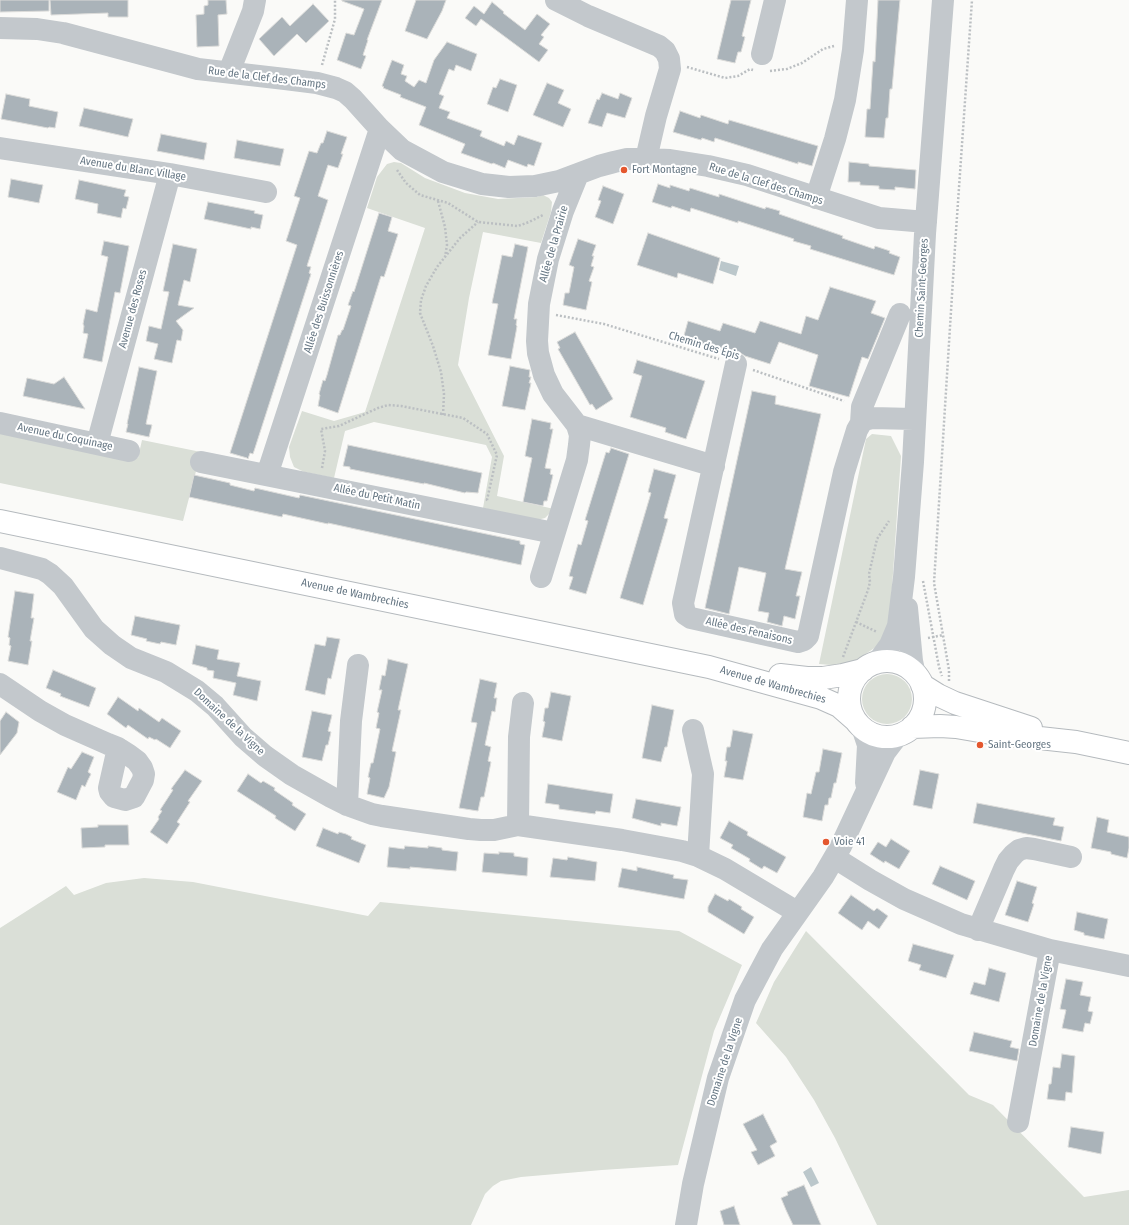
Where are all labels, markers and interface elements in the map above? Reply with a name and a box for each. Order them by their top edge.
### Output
street label: Rue de la Clef des Champs [207,64,327,92]
street label: Avenue du Blanc Village [79,154,187,184]
street label: Rue de la Clef des Champs [707,160,825,208]
place label: Fort Montagne [632,163,697,177]
marker: Fort Montagne [619,165,629,175]
street label: Allée de la Prairie [537,204,571,284]
street label: Chemin Saint-Georges [913,238,931,338]
street label: Allée des Buissonnières [301,249,347,355]
street label: Avenue des Roses [116,268,150,350]
street label: Chemin des Épis [667,329,741,363]
street label: Avenue du Coquinage [16,420,114,454]
street label: Allée du Petit Matin [333,481,421,513]
street label: Avenue de Wambrechies [300,576,410,612]
street label: Allée des Fenaisons [704,615,794,647]
street label: Avenue de Wambrechies [719,664,827,706]
street label: Domaine de la Vigne [191,686,267,758]
place label: Saint-Georges [988,738,1051,752]
marker: Saint-Georges [975,740,985,750]
place label: Voie 41 [834,835,865,849]
marker: Voie 41 [821,837,831,847]
street label: Domaine de la Vigne [1027,954,1055,1048]
street label: Domaine de la Vigne [704,1016,746,1108]

